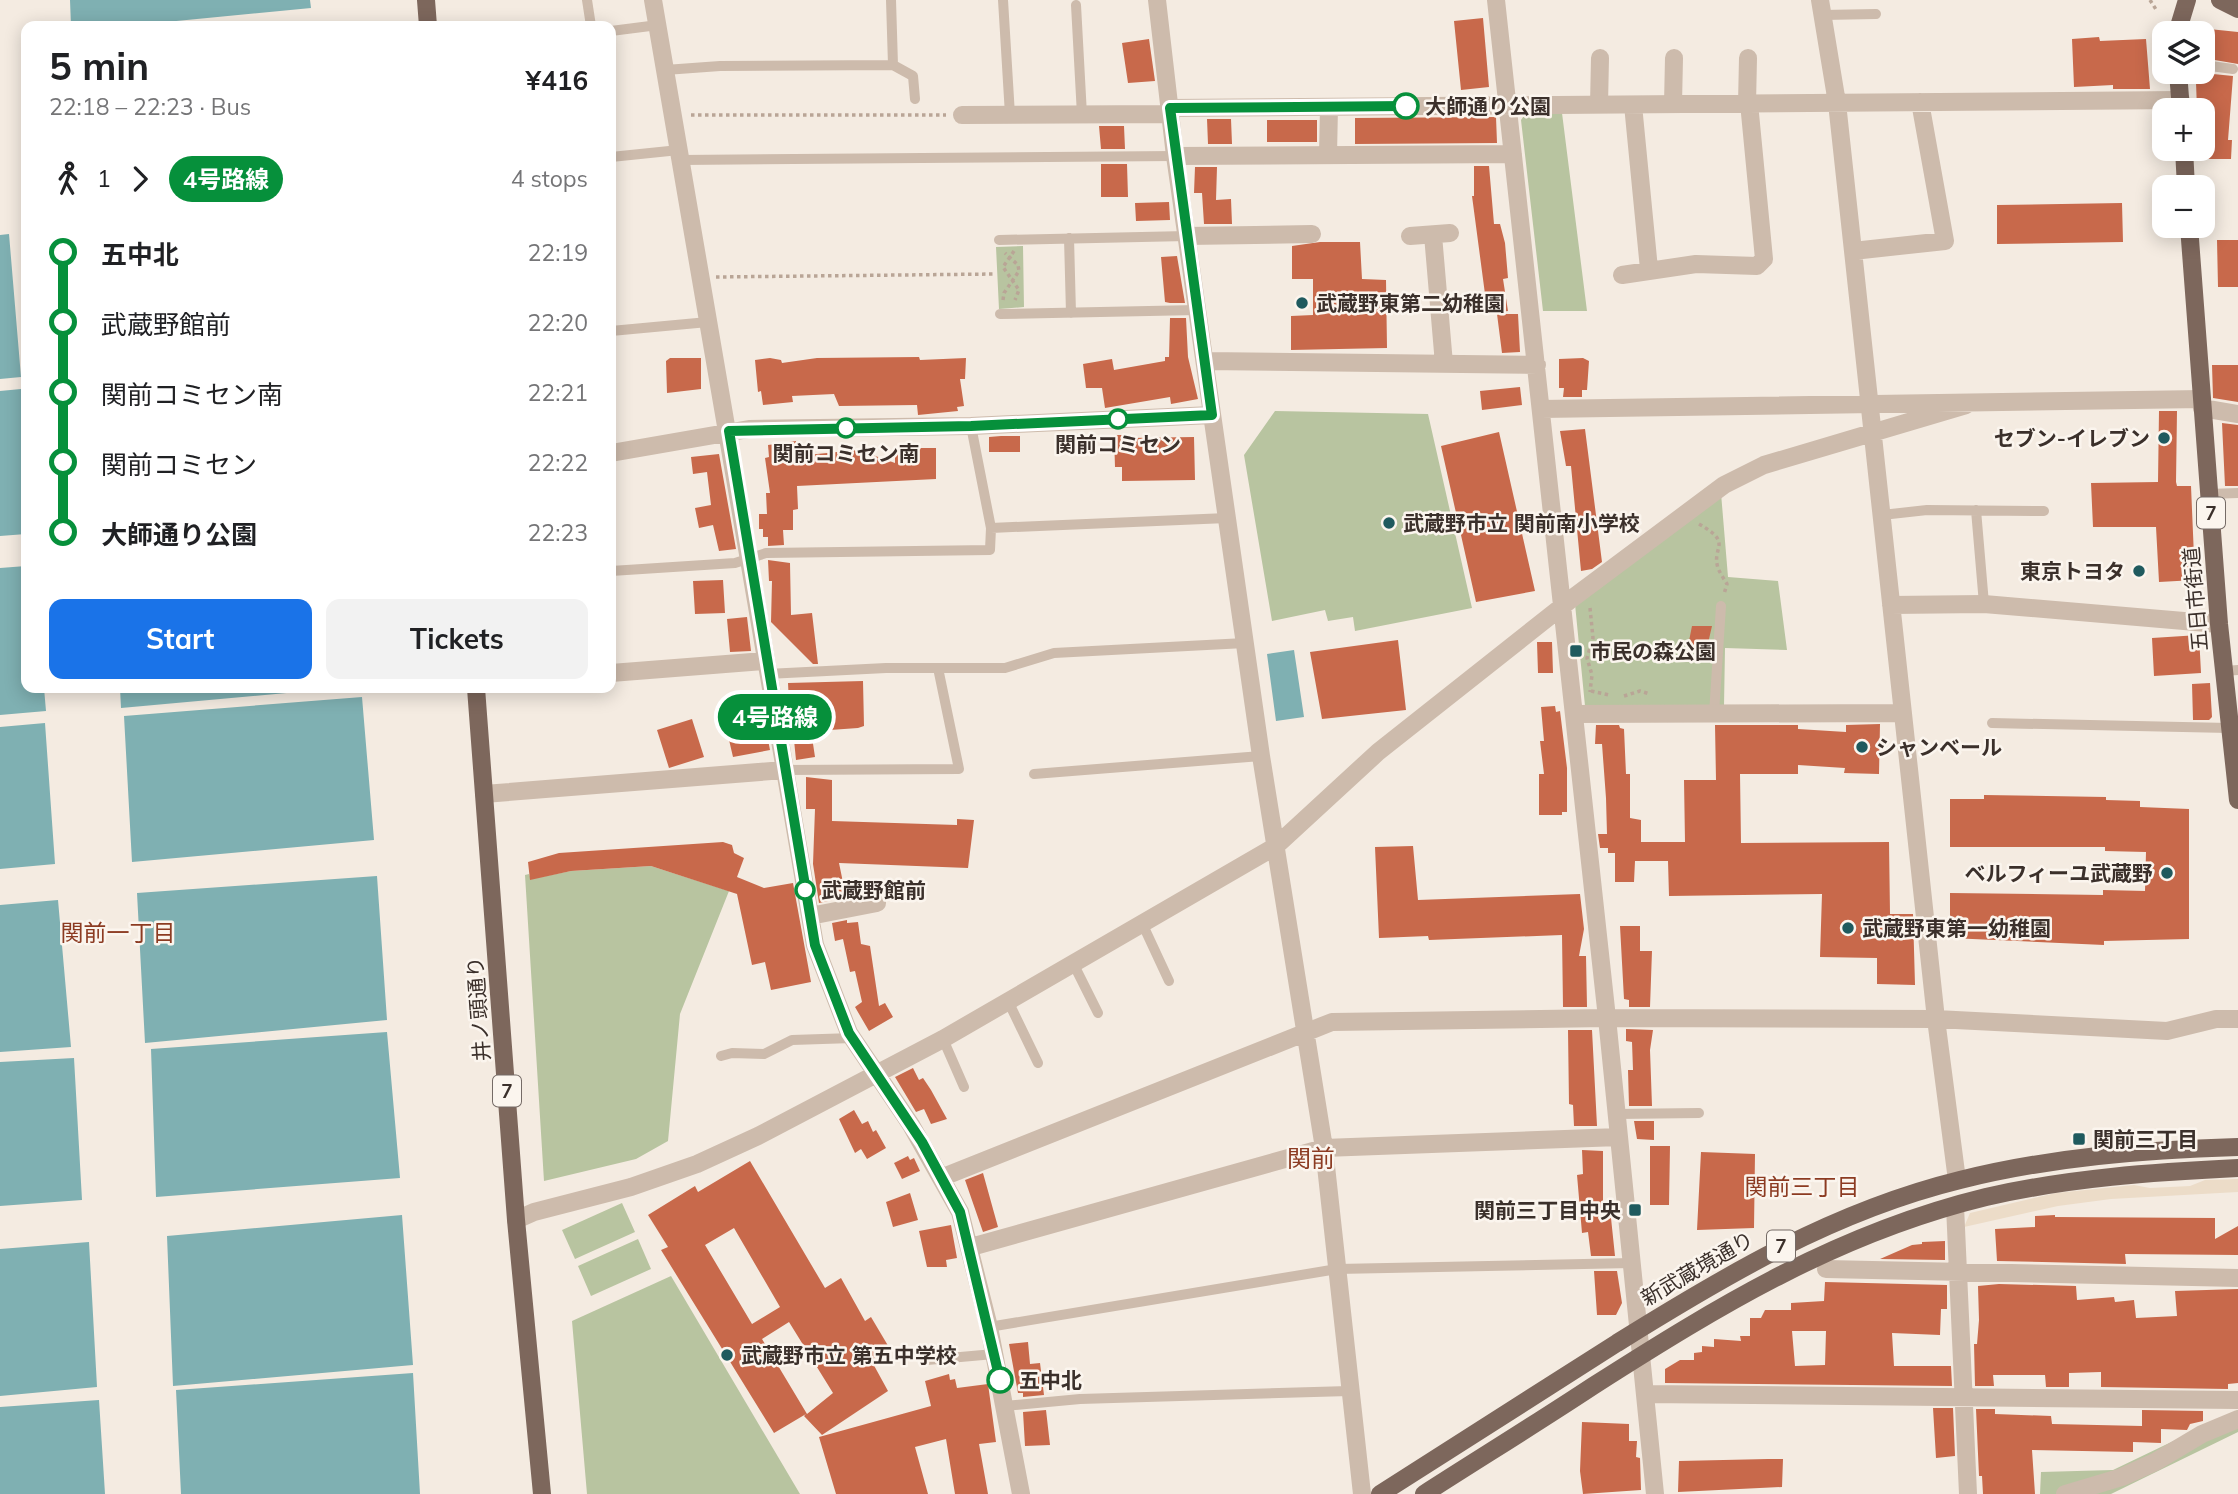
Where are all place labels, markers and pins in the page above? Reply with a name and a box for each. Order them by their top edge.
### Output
marker: 大師通り公園 [1393,93,1419,119]
place label: 大師通り公園 [1425,93,1551,119]
place label: 武蔵野東第二幼稚園 [1316,290,1505,316]
marker: 武蔵野東第二幼稚園 [1294,295,1310,311]
marker: 関前コミセン [1108,409,1128,429]
marker: 関前コミセン南 [836,418,856,438]
place label: セブン-イレブン [1994,425,2150,451]
marker: セブン-イレブン [2156,430,2172,446]
place label: 関前コミセン [1055,431,1181,457]
place label: 関前コミセン南 [773,440,920,466]
place label: 武蔵野市立 関前南小学校 [1403,510,1640,536]
marker: 武蔵野市立 関前南小学校 [1381,515,1397,531]
place label: 東京トヨタ [2020,558,2125,584]
marker: 東京トヨタ [2131,563,2147,579]
place label: 市民の森公園 [1590,638,1716,664]
marker: 市民の森公園 [1568,643,1584,659]
place label: シャンベール [1876,734,2002,760]
marker: シャンベール [1854,739,1870,755]
place label: ベルフィーユ武蔵野 [1964,860,2153,886]
marker: ベルフィーユ武蔵野 [2159,865,2175,881]
place label: 武蔵野館前 [821,877,926,903]
marker: 武蔵野館前 [795,880,815,900]
place label: 武蔵野東第一幼稚園 [1862,915,2051,941]
marker: 武蔵野東第一幼稚園 [1840,920,1856,936]
place label: 関前三丁目 [2093,1126,2198,1152]
marker: 関前三丁目 [2071,1131,2087,1147]
place label: 関前三丁目中央 [1474,1197,1621,1223]
marker: 関前三丁目中央 [1627,1202,1643,1218]
place label: 武蔵野市立 第五中学校 [741,1342,957,1368]
marker: 武蔵野市立 第五中学校 [719,1347,735,1363]
marker: 五中北 [987,1367,1013,1393]
place label: 五中北 [1019,1367,1082,1393]

